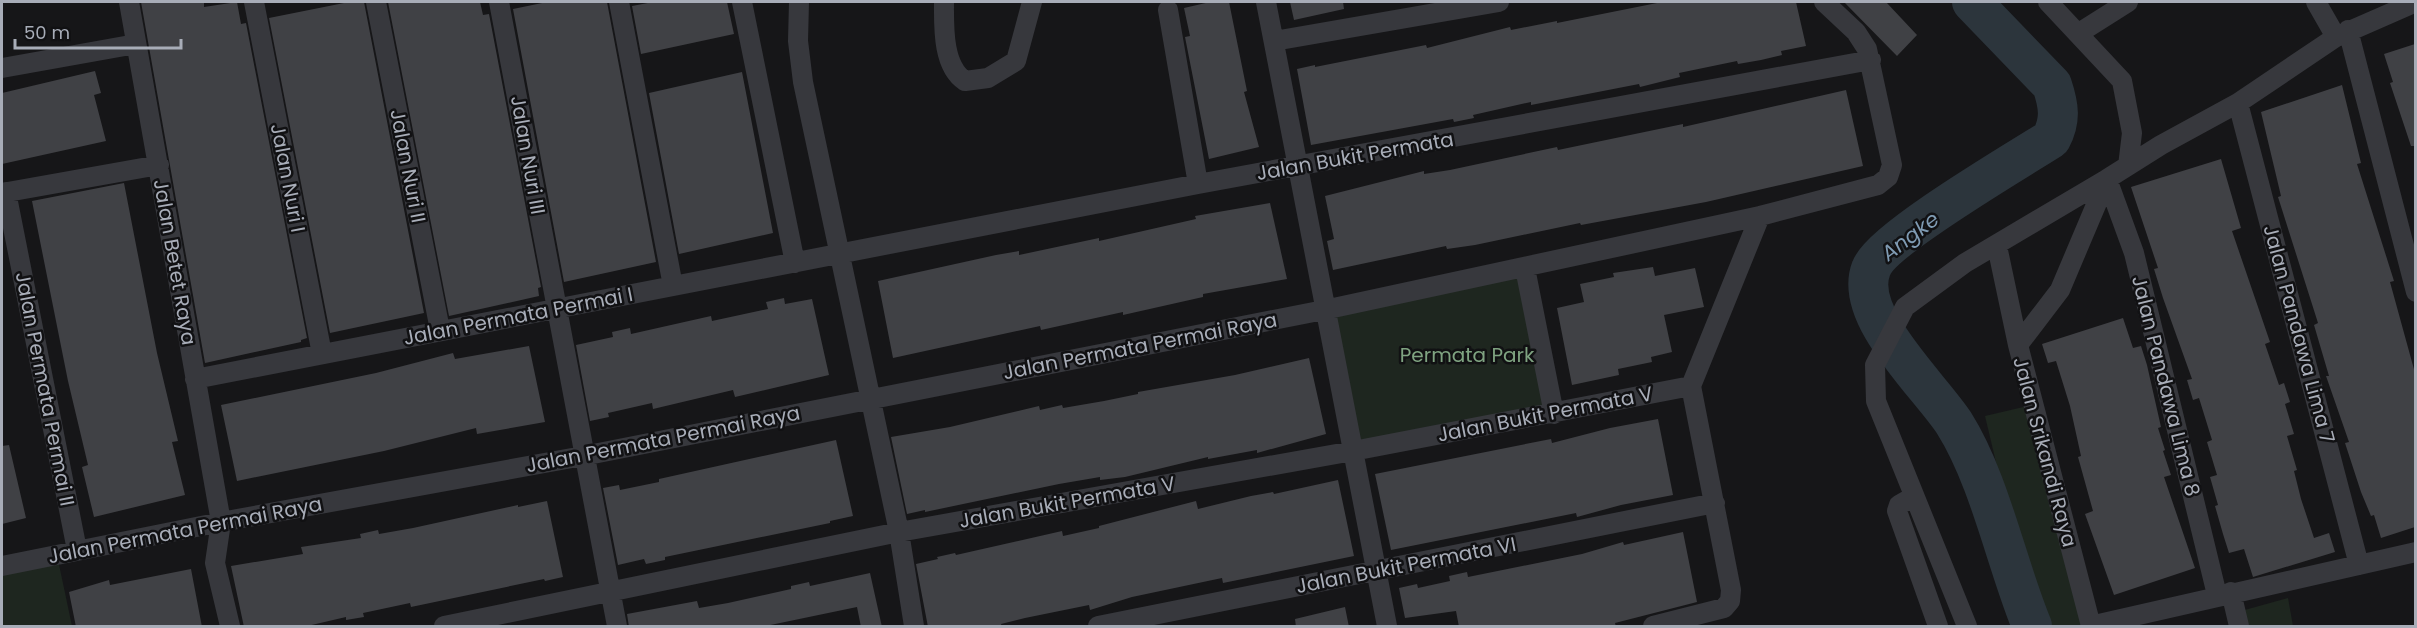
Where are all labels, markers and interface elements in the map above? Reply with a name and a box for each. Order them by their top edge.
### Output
scale bar [15,12,182,50]
text: 50 m [24,20,70,45]
street label: Jalan Nuri III [504,93,552,217]
street label: Jalan Nuri II [383,107,433,225]
street label: Jalan Nuri I [264,121,312,235]
street label: Jalan Bukit Permata [1254,125,1456,187]
street label: Jalan Betet Raya [147,177,203,347]
water label: Angke [1874,205,1945,268]
street label: Jalan Pandawa Lima 7 [2256,222,2342,446]
street label: Jalan Permata Permai II [9,269,81,509]
street label: Jalan Pandawa Lima 8 [2125,273,2207,499]
street label: Jalan Permata Permai I [401,280,635,352]
street label: Jalan Permata Permai Raya [1001,306,1279,386]
park label: Permata Park [1400,341,1535,369]
street label: Jalan Srikandi Raya [2006,354,2084,550]
street label: Jalan Bukit Permata V [1435,379,1656,449]
street label: Jalan Permata Permai Raya [524,399,802,479]
street label: Jalan Bukit Permata V [957,469,1178,535]
street label: Jalan Permata Permai Raya [46,490,324,570]
street label: Jalan Bukit Permata VI [1294,530,1518,600]

